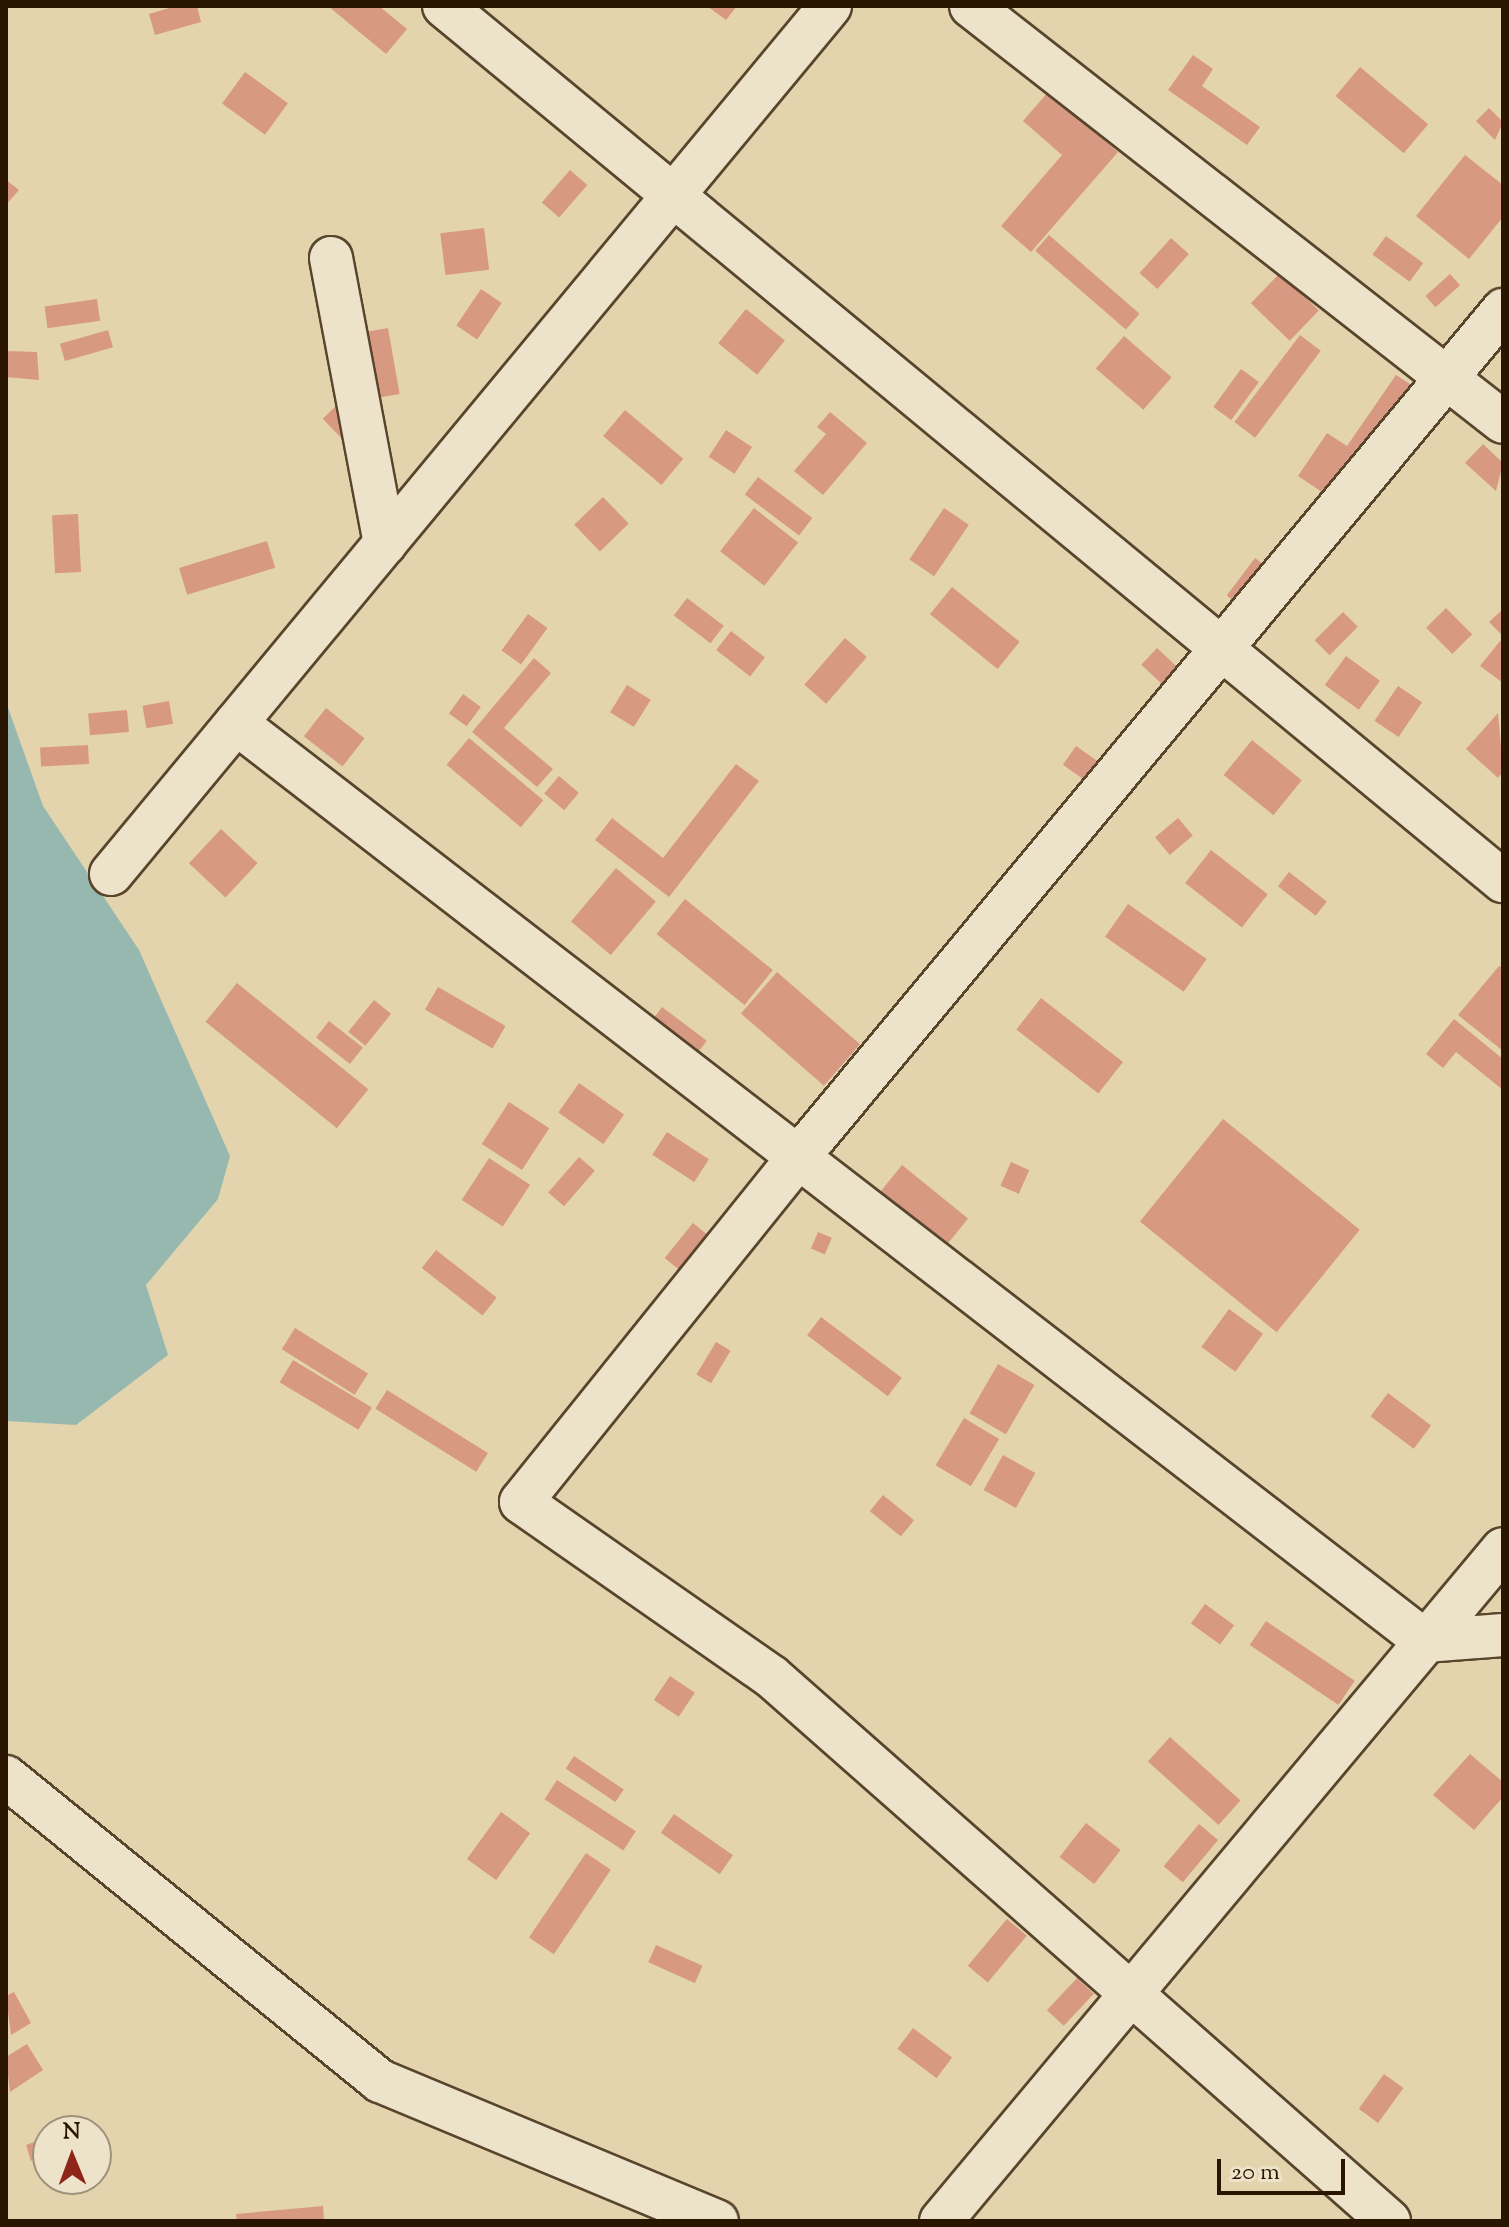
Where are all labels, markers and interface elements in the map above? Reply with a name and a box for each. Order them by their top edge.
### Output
north arrow [32,2115,112,2195]
text: N [63,2117,81,2149]
scale bar [1221,2143,1349,2193]
text: 20 m [1231,2156,1280,2190]

